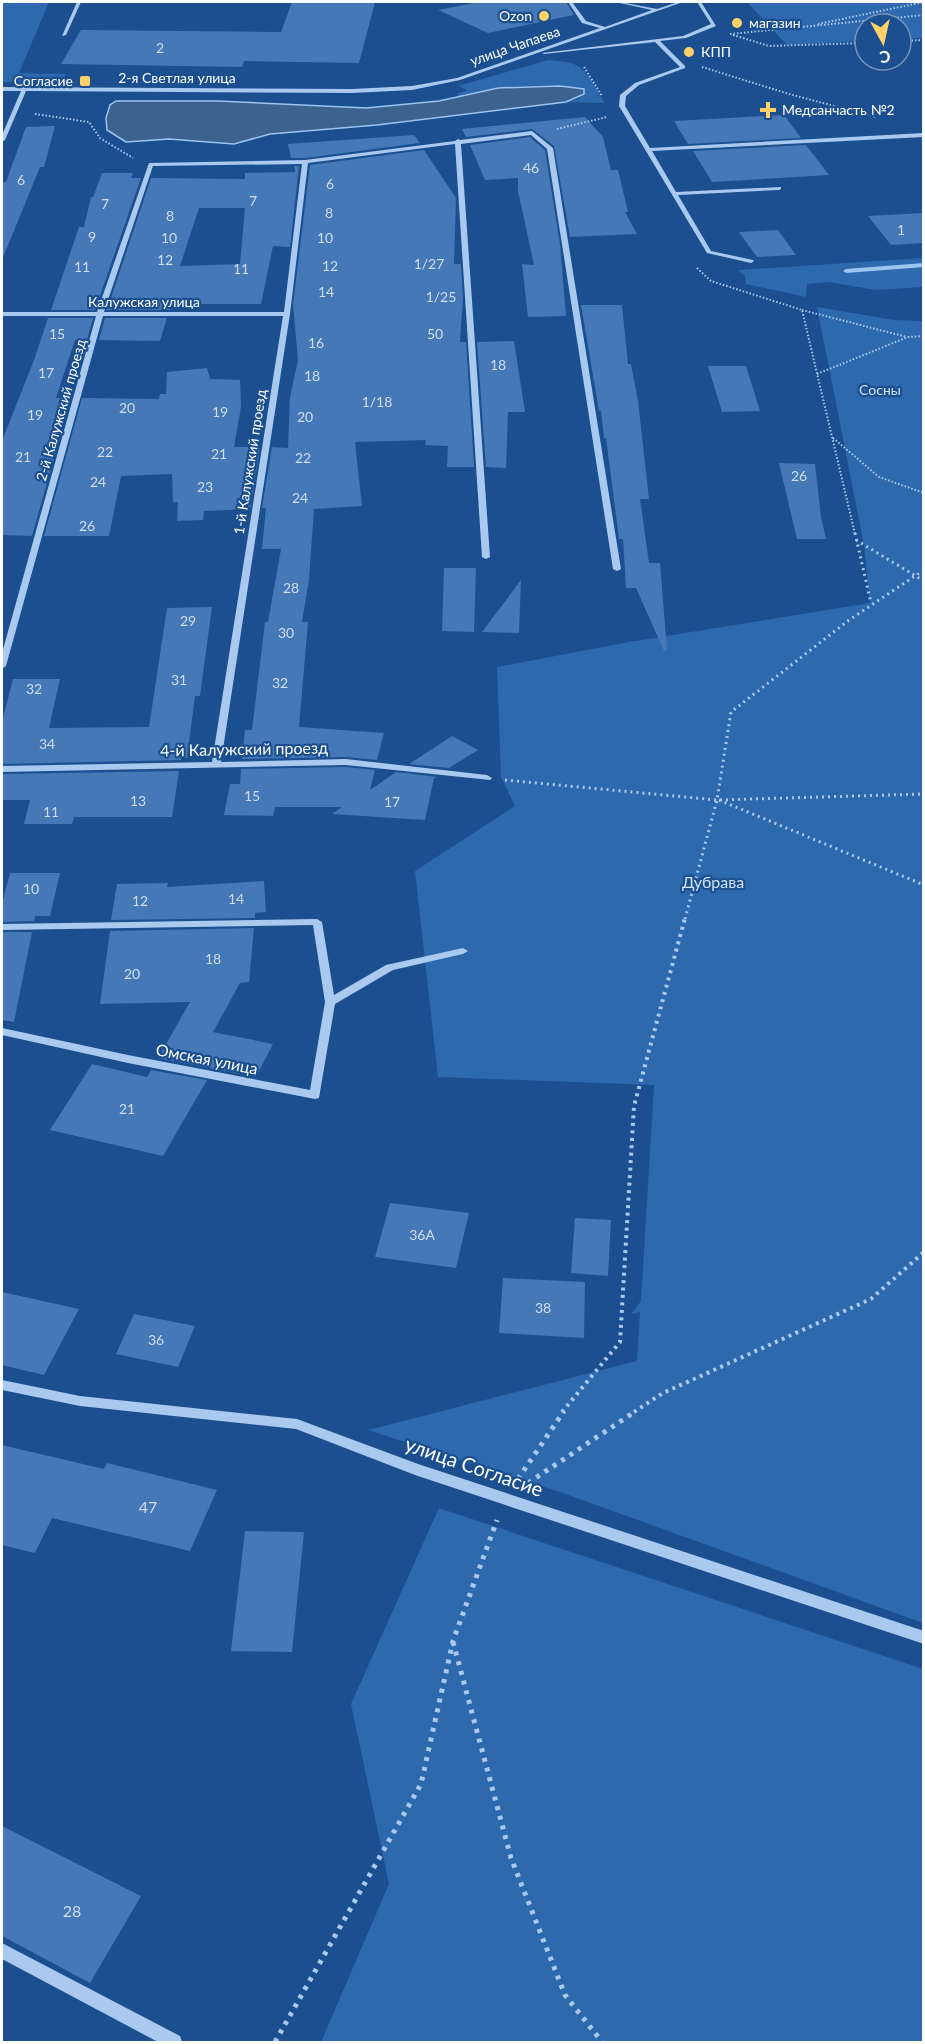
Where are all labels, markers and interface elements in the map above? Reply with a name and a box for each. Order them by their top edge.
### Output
place label: Ozon [499,7,532,24]
marker: Ozon [537,9,551,23]
north arrow [853,12,913,72]
place label: магазин [749,14,801,31]
marker: магазин [730,16,744,30]
street label: улица Чапаева [468,22,562,69]
house number: 2 [156,39,164,56]
place label: КПП [701,43,731,60]
marker: КПП [682,45,696,59]
text: С [878,47,892,68]
street label: 2-я Светлая улица [118,69,236,86]
place label: Согласие [14,72,73,89]
marker: Согласие [78,74,92,88]
marker: Медсанчасть №2 [759,101,777,119]
place label: Медсанчасть №2 [782,101,895,118]
house number: 46 [523,159,539,176]
house number: 6 [17,171,25,188]
house number: 6 [326,175,334,192]
house number: 7 [249,192,257,209]
house number: 7 [101,195,109,212]
house number: 8 [325,204,333,221]
house number: 8 [166,207,174,224]
house number: 1 [897,221,905,238]
house number: 9 [88,228,96,245]
house number: 10 [161,229,177,246]
house number: 10 [317,229,333,246]
house number: 12 [157,251,173,268]
house number: 1/27 [414,255,444,272]
house number: 12 [322,257,338,274]
house number: 11 [74,258,90,275]
house number: 11 [233,260,249,277]
house number: 14 [318,283,334,300]
house number: 1/25 [426,288,456,305]
street label: Калужская улица [88,293,200,310]
house number: 15 [49,325,65,342]
house number: 50 [427,325,443,342]
house number: 16 [308,334,324,351]
street label: 2-й Калужский проезд [32,337,89,483]
house number: 18 [490,356,506,373]
house number: 17 [38,364,54,381]
house number: 18 [304,367,320,384]
park label: Сосны [859,381,901,398]
street label: 1-й Калужский проезд [230,388,269,536]
house number: 1/18 [362,393,392,410]
house number: 20 [119,399,135,416]
house number: 19 [212,403,228,420]
house number: 19 [27,406,43,423]
house number: 20 [297,408,313,425]
house number: 22 [97,443,113,460]
house number: 21 [211,445,227,462]
house number: 21 [15,448,31,465]
house number: 22 [295,449,311,466]
house number: 26 [791,467,807,484]
house number: 24 [90,473,106,490]
house number: 23 [197,478,213,495]
house number: 24 [292,489,308,506]
house number: 26 [79,517,95,534]
house number: 28 [283,579,299,596]
house number: 29 [180,612,196,629]
house number: 30 [278,624,294,641]
house number: 31 [171,671,187,688]
house number: 32 [272,674,288,691]
house number: 32 [26,680,42,697]
house number: 34 [39,735,55,752]
street label: 4-й Калужский проезд [160,738,328,759]
house number: 15 [244,787,260,804]
house number: 13 [130,792,146,809]
house number: 17 [384,793,400,810]
house number: 11 [43,803,59,820]
park label: Дубрава [682,872,744,891]
house number: 10 [23,880,39,897]
house number: 14 [228,890,244,907]
house number: 12 [132,892,148,909]
house number: 18 [205,950,221,967]
house number: 20 [124,965,140,982]
street label: Омская улица [154,1039,260,1078]
house number: 21 [119,1100,135,1117]
house number: 36А [409,1226,435,1243]
house number: 38 [535,1299,551,1316]
house number: 36 [148,1331,164,1348]
street label: улица Согласие [402,1431,547,1501]
house number: 47 [139,1497,157,1516]
house number: 28 [63,1901,81,1920]

